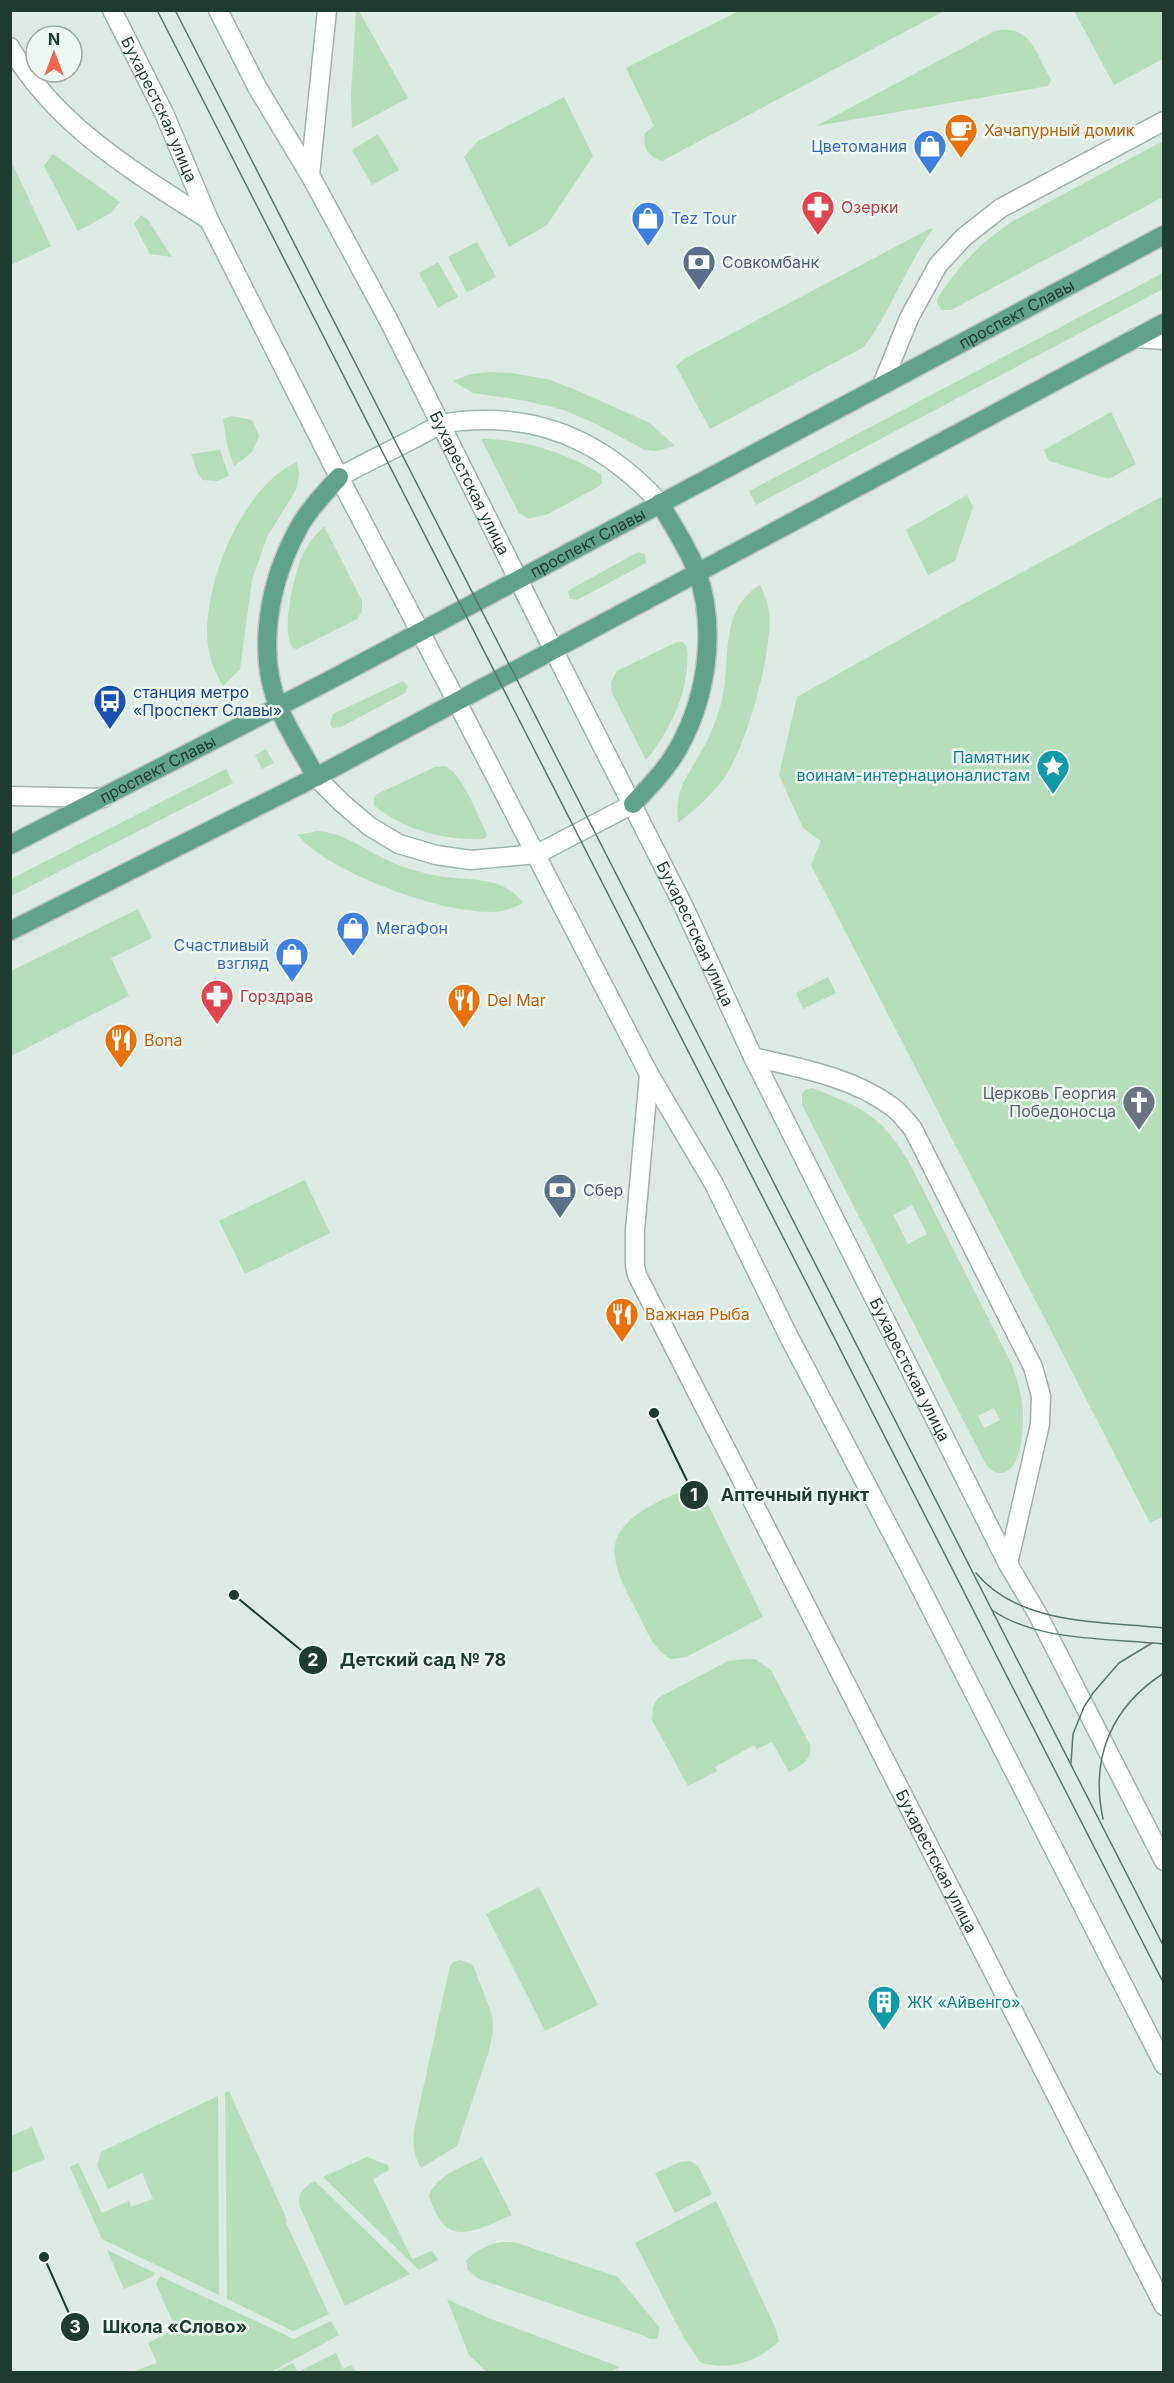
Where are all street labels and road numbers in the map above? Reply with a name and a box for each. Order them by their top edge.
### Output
street label: Бухарестская улица [117,33,202,185]
street label: проспект Славы [955,275,1078,353]
street label: Бухарестская улица [426,408,514,558]
street label: проспект Славы [526,504,649,582]
street label: проспект Славы [96,731,219,807]
street label: Бухарестская улица [652,858,738,1009]
street label: Бухарестская улица [866,1294,955,1445]
street label: Бухарестская улица [892,1786,981,1936]

